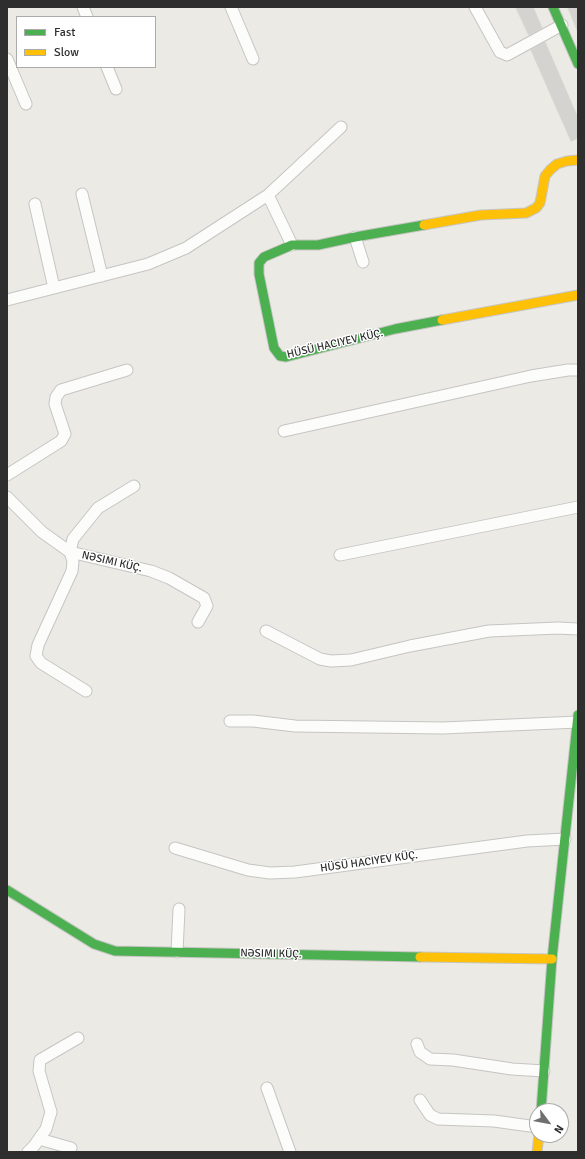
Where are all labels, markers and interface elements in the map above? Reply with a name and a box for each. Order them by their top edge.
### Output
legend [16,16,156,68]
text: Fast [54,25,75,40]
text: Slow [54,45,79,60]
street label: HÜSÜ HACIYEV KÜÇ. [286,327,384,361]
street label: NƏSIMI KÜÇ. [81,549,143,575]
street label: HÜSÜ HACIYEV KÜÇ. [319,849,419,875]
street label: NƏSIMI KÜÇ. [240,947,302,961]
north arrow [529,1103,569,1143]
text: N [551,1122,566,1136]

